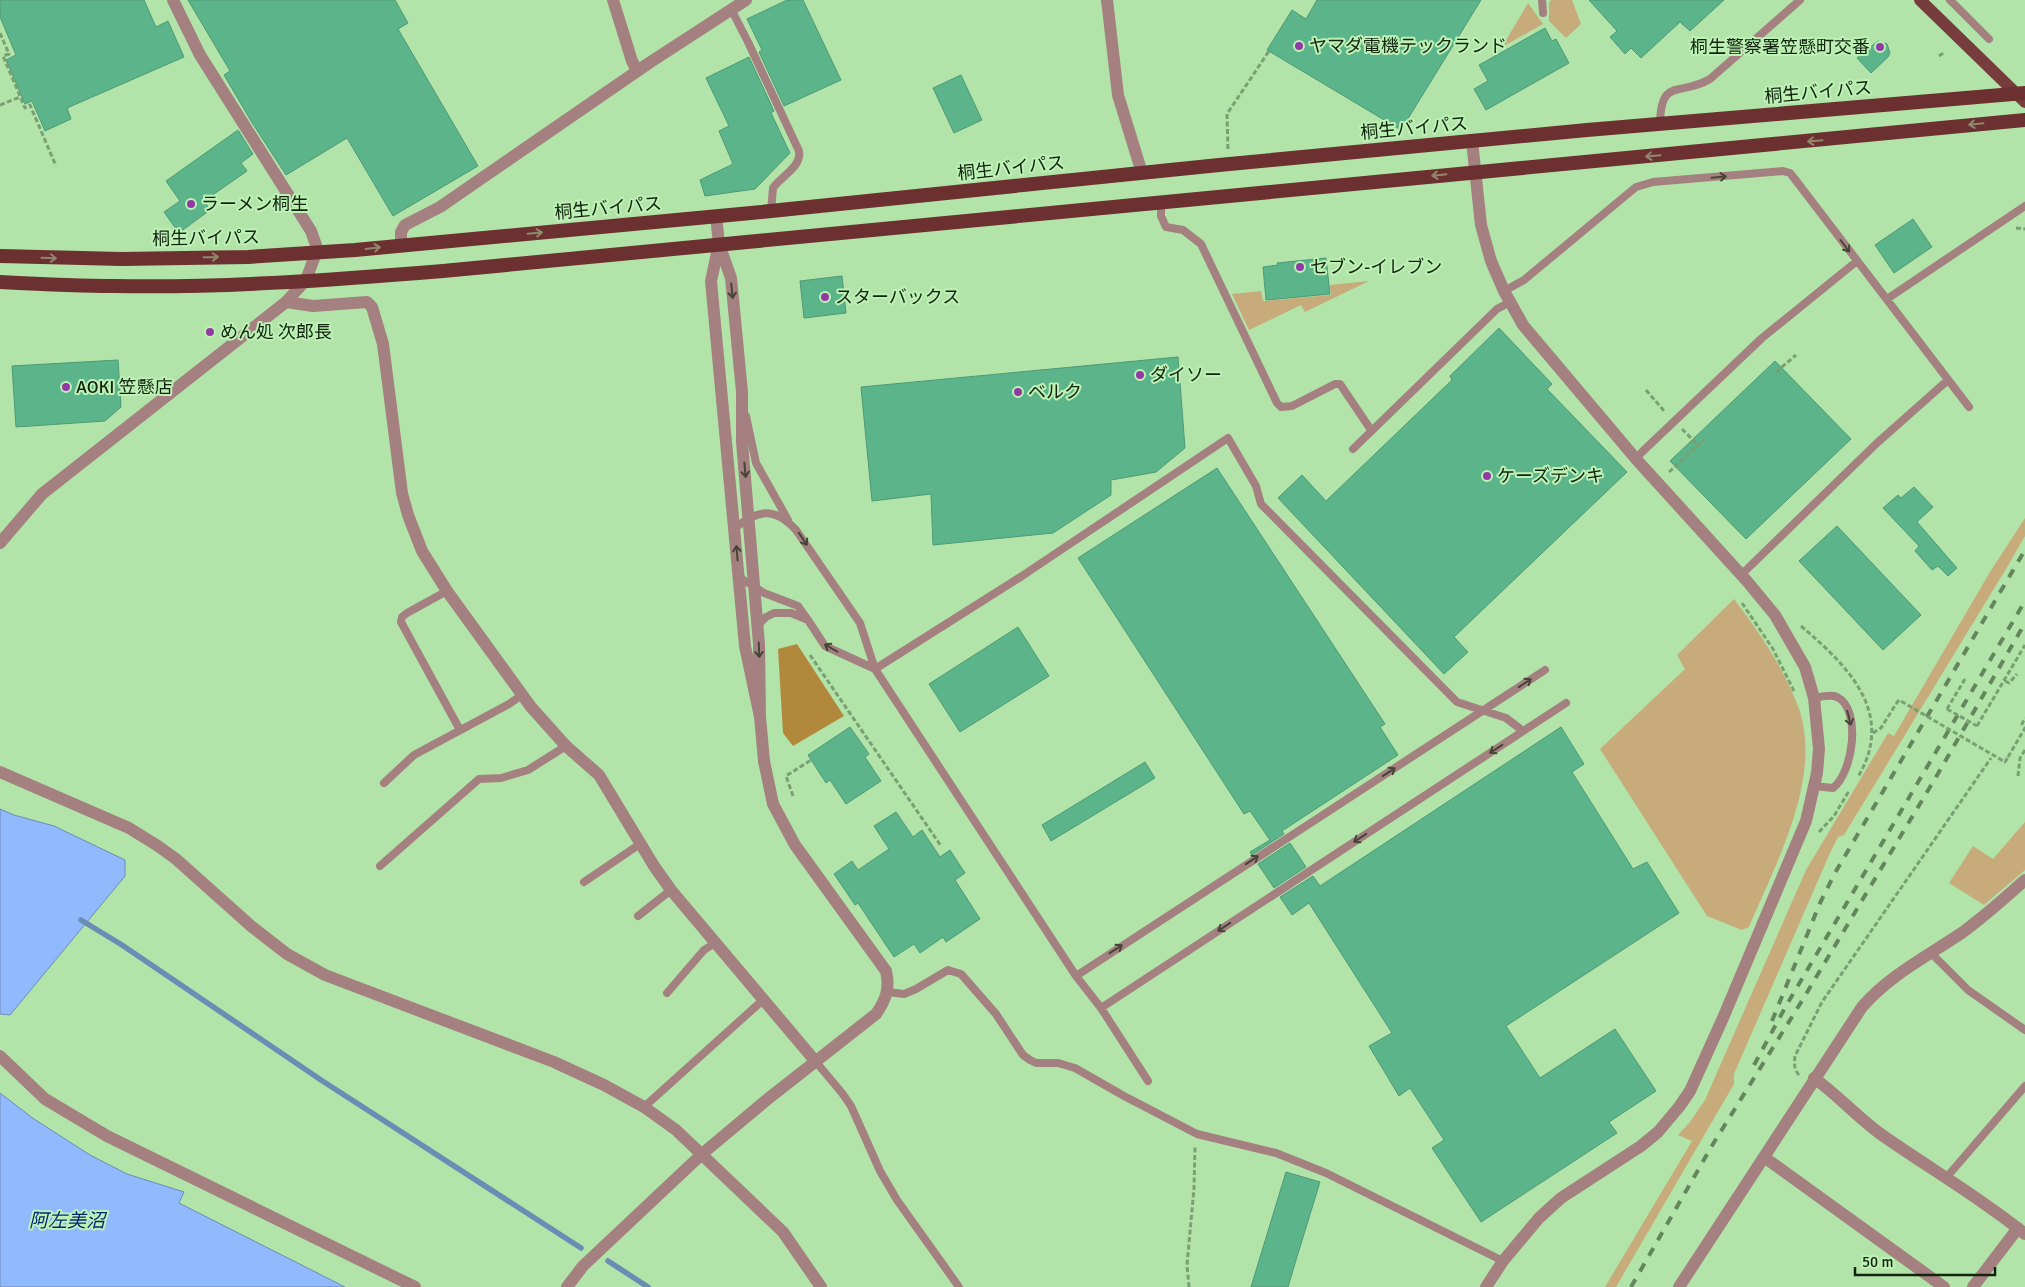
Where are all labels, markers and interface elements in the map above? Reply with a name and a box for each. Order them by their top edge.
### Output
place label: ヤマダ電機テックランド [1309,35,1507,57]
place label: 桐生警察署笠懸町交番 [1690,36,1870,58]
marker: ヤマダ電機テックランド [1293,40,1305,52]
marker: 桐生警察署笠懸町交番 [1874,41,1886,53]
street label: 桐生バイパス [1763,76,1873,108]
street label: 桐生バイパス [1359,112,1469,144]
one-way arrow [1969,119,1985,129]
one-way arrow [1807,136,1823,146]
street label: 桐生バイパス [956,151,1066,185]
one-way arrow [1645,151,1661,160]
one-way arrow [1431,170,1447,180]
one-way arrow [1711,172,1727,182]
street label: 桐生バイパス [553,192,663,224]
place label: ラーメン桐生 [201,193,308,215]
marker: ラーメン桐生 [185,198,197,210]
street label: 桐生バイパス [152,226,260,250]
one-way arrow [527,228,543,238]
one-way arrow [1840,239,1851,252]
one-way arrow [365,243,381,253]
one-way arrow [40,253,56,262]
one-way arrow [203,253,219,262]
place label: セブン-イレブン [1310,256,1442,278]
marker: セブン-イレブン [1294,261,1306,273]
one-way arrow [727,283,737,299]
place label: スターバックス [835,286,960,308]
marker: スターバックス [819,291,831,303]
place label: めん処 次郎長 [220,321,332,343]
marker: めん処 次郎長 [204,326,216,338]
place label: ダイソー [1150,364,1222,386]
marker: ダイソー [1134,369,1146,381]
place label: AOKI 笠懸店 [76,376,173,398]
marker: AOKI 笠懸店 [60,381,72,393]
place label: ベルク [1028,381,1082,403]
marker: ベルク [1012,386,1024,398]
one-way arrow [740,462,749,478]
place label: ケーズデンキ [1497,465,1604,487]
marker: ケーズデンキ [1481,470,1493,482]
one-way arrow [798,532,808,546]
one-way arrow [732,546,742,562]
one-way arrow [754,641,764,657]
one-way arrow [824,643,839,653]
one-way arrow [1517,678,1531,688]
one-way arrow [1845,709,1854,725]
one-way arrow [1489,744,1503,754]
one-way arrow [1381,766,1395,776]
one-way arrow [1353,833,1367,843]
one-way arrow [1245,855,1259,865]
one-way arrow [1218,922,1232,932]
one-way arrow [1109,944,1123,954]
water label: 阿左美沼 [29,1209,108,1233]
scale bar [1855,1244,1995,1276]
text: 50 m [1862,1253,1893,1271]

